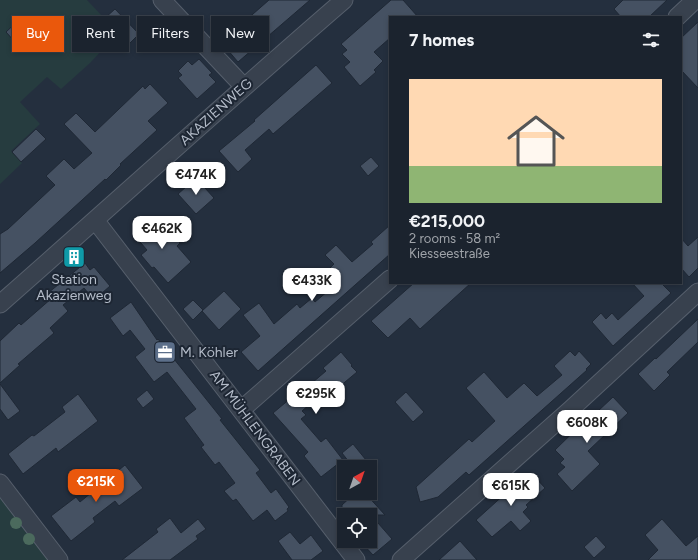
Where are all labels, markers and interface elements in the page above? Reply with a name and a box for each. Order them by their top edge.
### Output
chip: Buy [12,16,64,52]
chip: Rent [72,16,129,52]
chip: Filters [137,16,203,52]
chip: New [211,16,269,52]
icon: filters [640,29,662,51]
text: 7 homes [409,30,474,50]
street label: AKAZIENWEG [176,75,256,149]
icon: home [500,105,572,177]
pin: €474K [168,162,224,196]
text: €474K [175,167,217,182]
text: €215,000 [409,211,485,231]
pin: €462K [134,216,190,250]
text: €462K [142,221,183,236]
text: 2 rooms · 58 m² [409,231,500,246]
building icon: Station Akazienweg [61,244,87,270]
text: Kiesseestraße [409,246,490,261]
pin: €433K [284,268,340,302]
place label: Station Akazienweg [36,271,112,304]
text: €433K [292,273,332,288]
office icon: M. Köhler [152,339,178,365]
place label: M. Köhler [180,344,238,361]
street label: AM MÜHLENGRABEN [206,367,304,489]
pin: €295K [288,381,344,415]
text: €295K [296,386,336,401]
pin: €608K [559,410,615,444]
text: €608K [566,415,608,430]
north arrow [337,460,377,500]
map controls [337,460,377,548]
pin: €215K [68,469,124,503]
pin: €615K [483,473,539,507]
text: €215K [77,474,115,489]
text: €615K [492,478,530,493]
button: locate [337,508,377,548]

